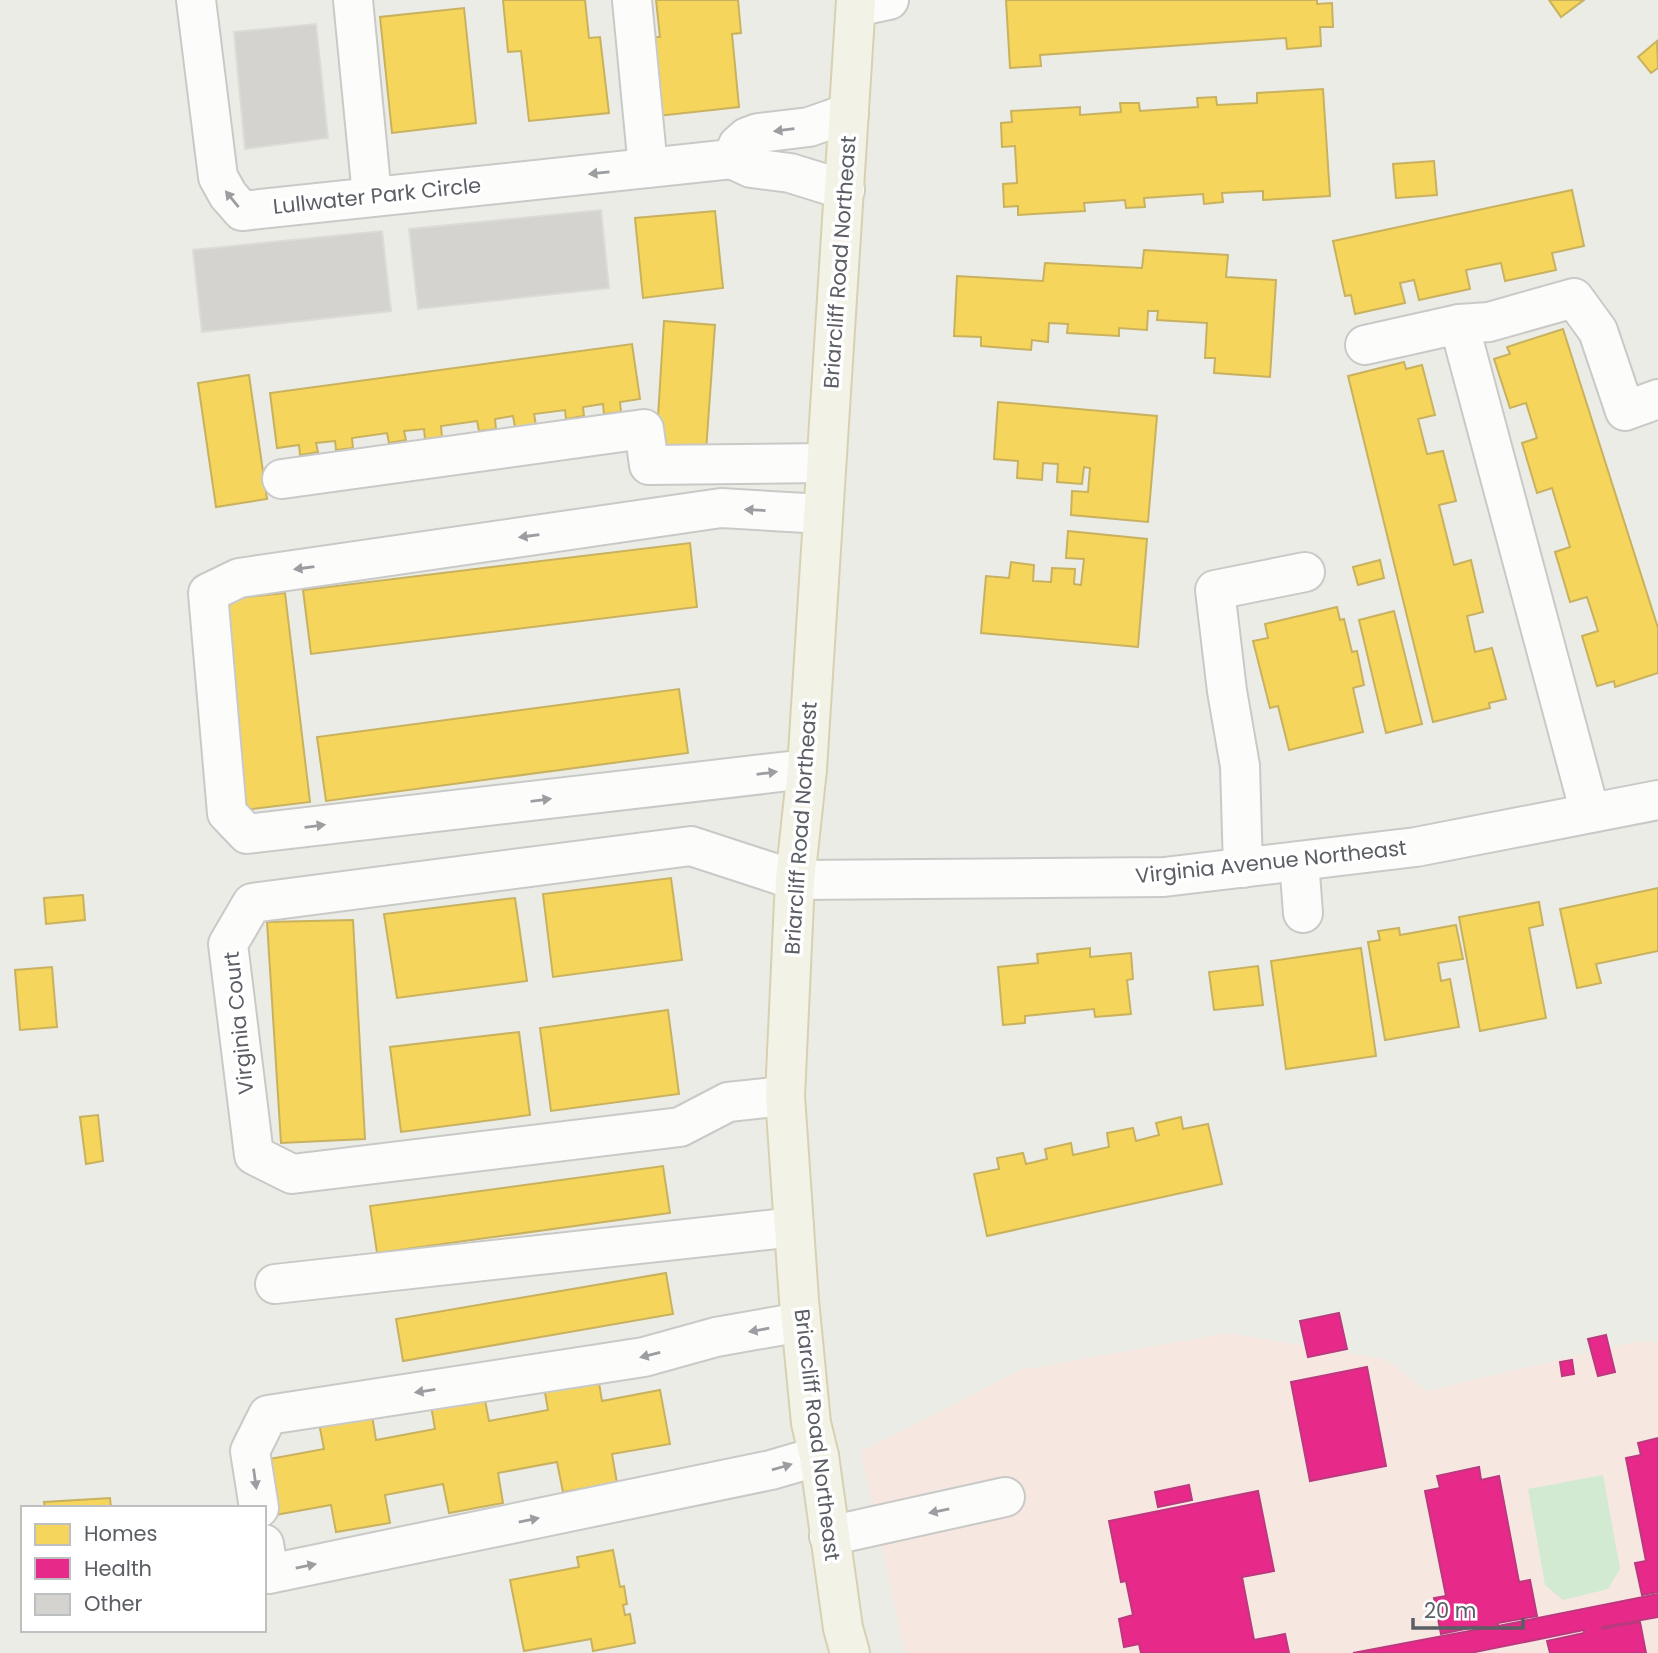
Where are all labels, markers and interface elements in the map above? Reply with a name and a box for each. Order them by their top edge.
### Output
one-way arrow [773,124,795,135]
street label: Briarcliff Road Northeast [816,134,863,389]
one-way arrow [588,167,610,178]
street label: Lullwater Park Circle [271,170,482,221]
one-way arrow [225,190,240,208]
one-way arrow [743,504,765,515]
one-way arrow [518,530,540,541]
one-way arrow [293,563,315,574]
street label: Briarcliff Road Northeast [777,700,824,955]
one-way arrow [756,768,778,779]
one-way arrow [530,794,552,805]
one-way arrow [304,821,326,832]
street label: Virginia Avenue Northeast [1134,833,1408,890]
street label: Virginia Court [217,950,260,1096]
street label: Briarcliff Road Northeast [788,1307,847,1563]
one-way arrow [747,1325,769,1336]
one-way arrow [639,1350,661,1361]
one-way arrow [414,1386,436,1397]
one-way arrow [771,1461,792,1471]
one-way arrow [249,1468,260,1490]
legend [21,1506,266,1632]
one-way arrow [928,1506,950,1517]
one-way arrow [518,1514,540,1525]
text: Homes [84,1519,158,1548]
text: Health [84,1554,152,1583]
one-way arrow [295,1560,317,1571]
scale bar [1413,1586,1523,1630]
text: Other [84,1589,143,1618]
text: 20 m [1424,1596,1477,1625]

